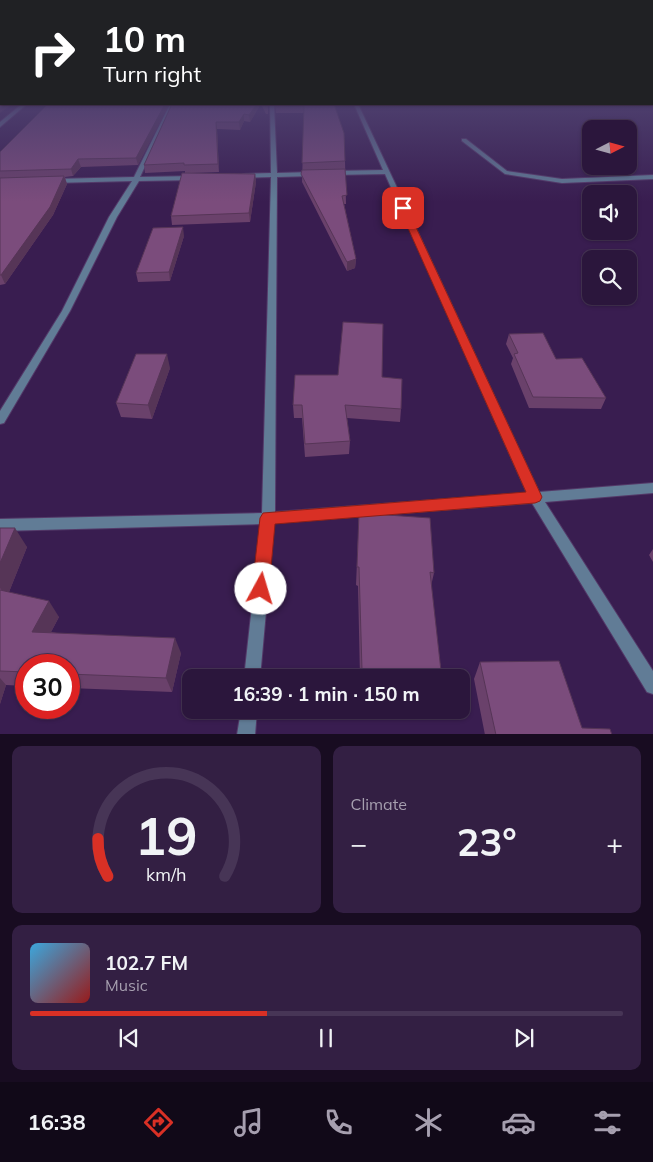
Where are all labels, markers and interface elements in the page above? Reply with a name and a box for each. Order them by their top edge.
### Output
text: 10 m [103,17,186,61]
icon: right [20,20,85,85]
text: Turn right [103,60,201,88]
north arrow [582,120,638,175]
map controls [582,120,637,305]
button: sound [582,185,637,240]
pin [382,187,424,229]
icon: arrive [389,194,417,222]
button: search [582,250,637,305]
position arrow [234,562,286,614]
speed limit sign: 30 [15,654,80,719]
text: 16:39 · 1 min · 150 m [232,682,420,706]
text: Climate [351,794,407,814]
text: 19 [135,803,197,868]
text: 23° [457,818,517,866]
text: − [351,826,367,861]
text: + [606,826,623,861]
text: km/h [146,863,186,885]
text: 102.7 FM [105,951,188,975]
text: Music [105,975,148,995]
icon: previous [115,1024,143,1052]
icon: pause [312,1024,340,1052]
icon: next [510,1024,538,1052]
icon: directions [141,1105,176,1140]
icon: music [231,1105,266,1140]
icon: phone [321,1105,356,1140]
icon: climate [411,1105,446,1140]
icon: car [501,1105,536,1140]
icon: filters [590,1105,625,1140]
text: 16:38 [27,1108,86,1136]

